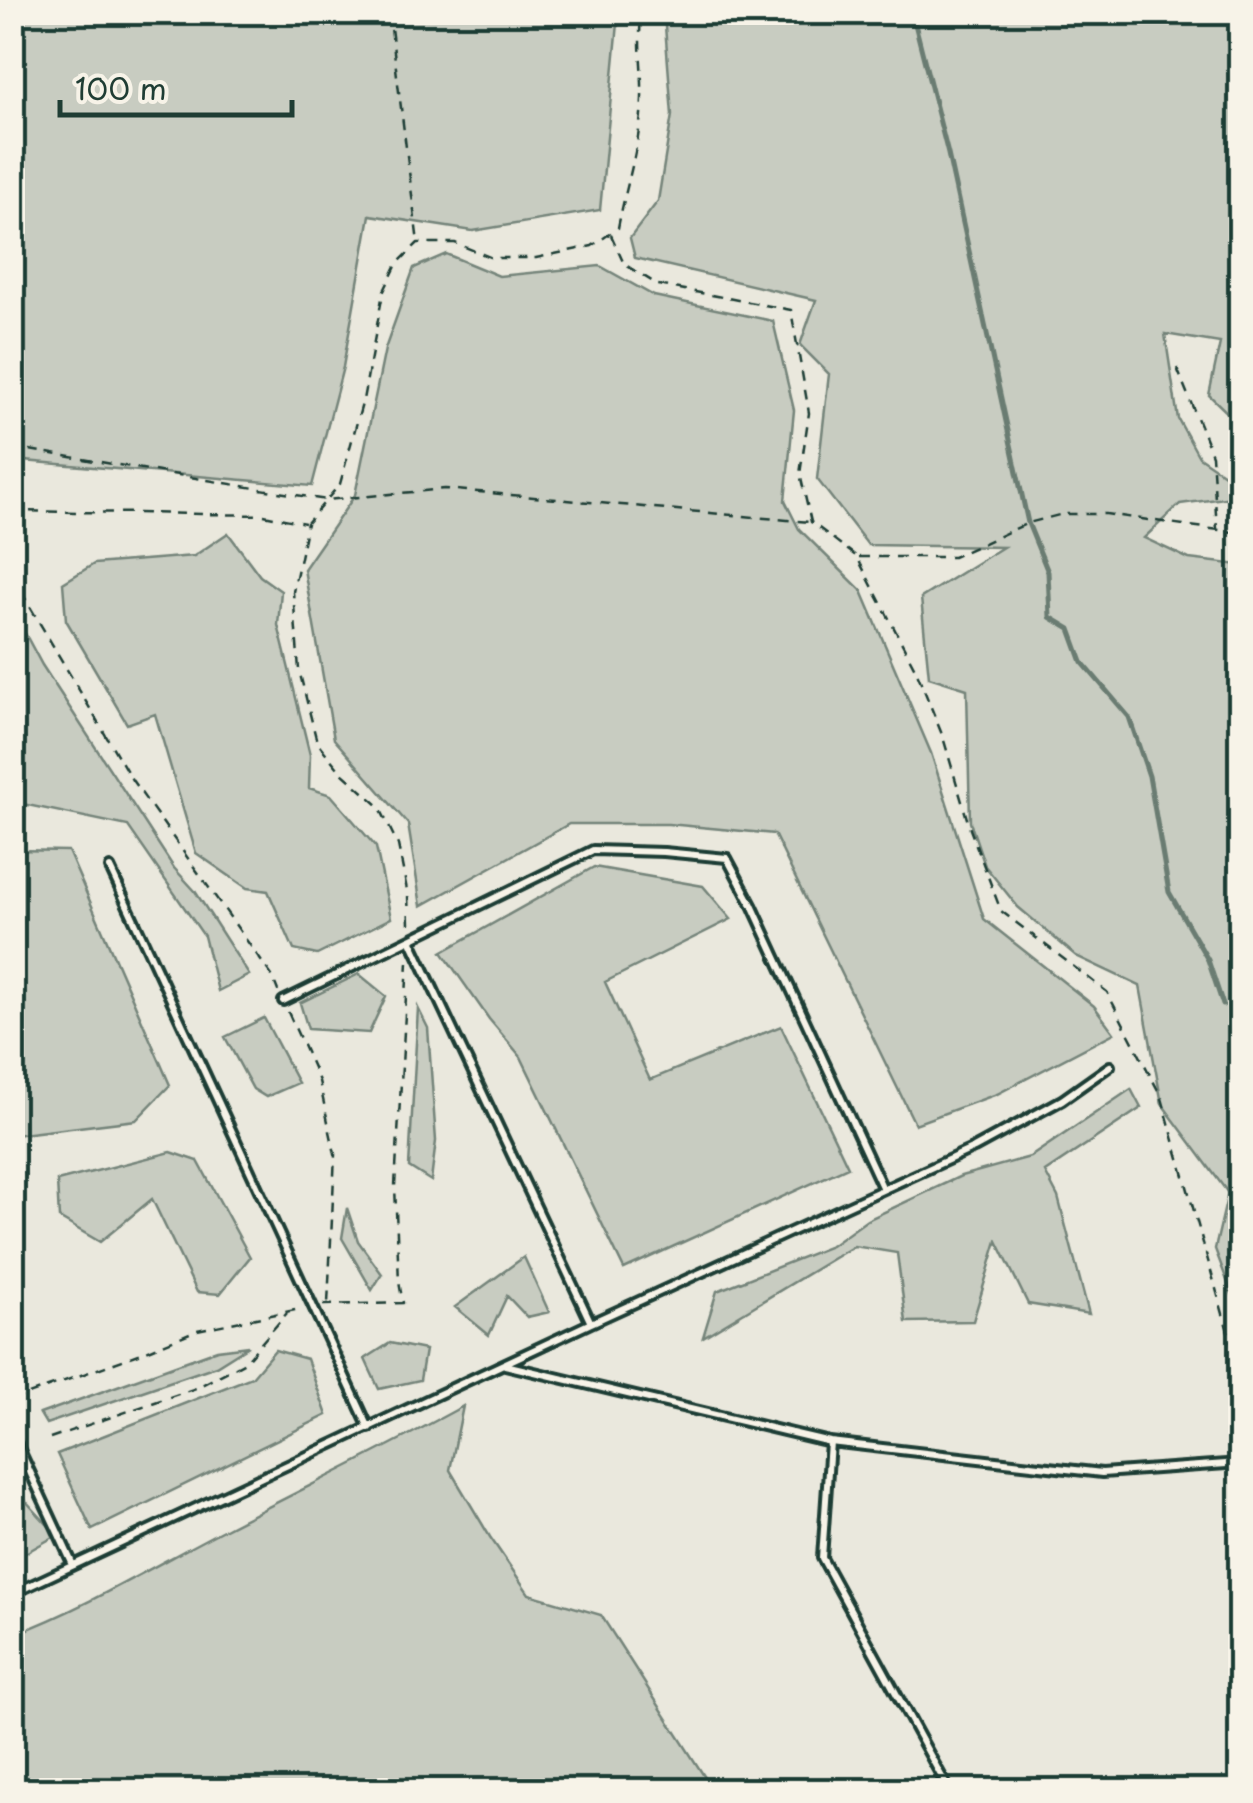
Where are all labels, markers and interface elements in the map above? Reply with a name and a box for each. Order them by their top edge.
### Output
scale bar [60,55,292,117]
text: 100 m [75,65,167,110]

